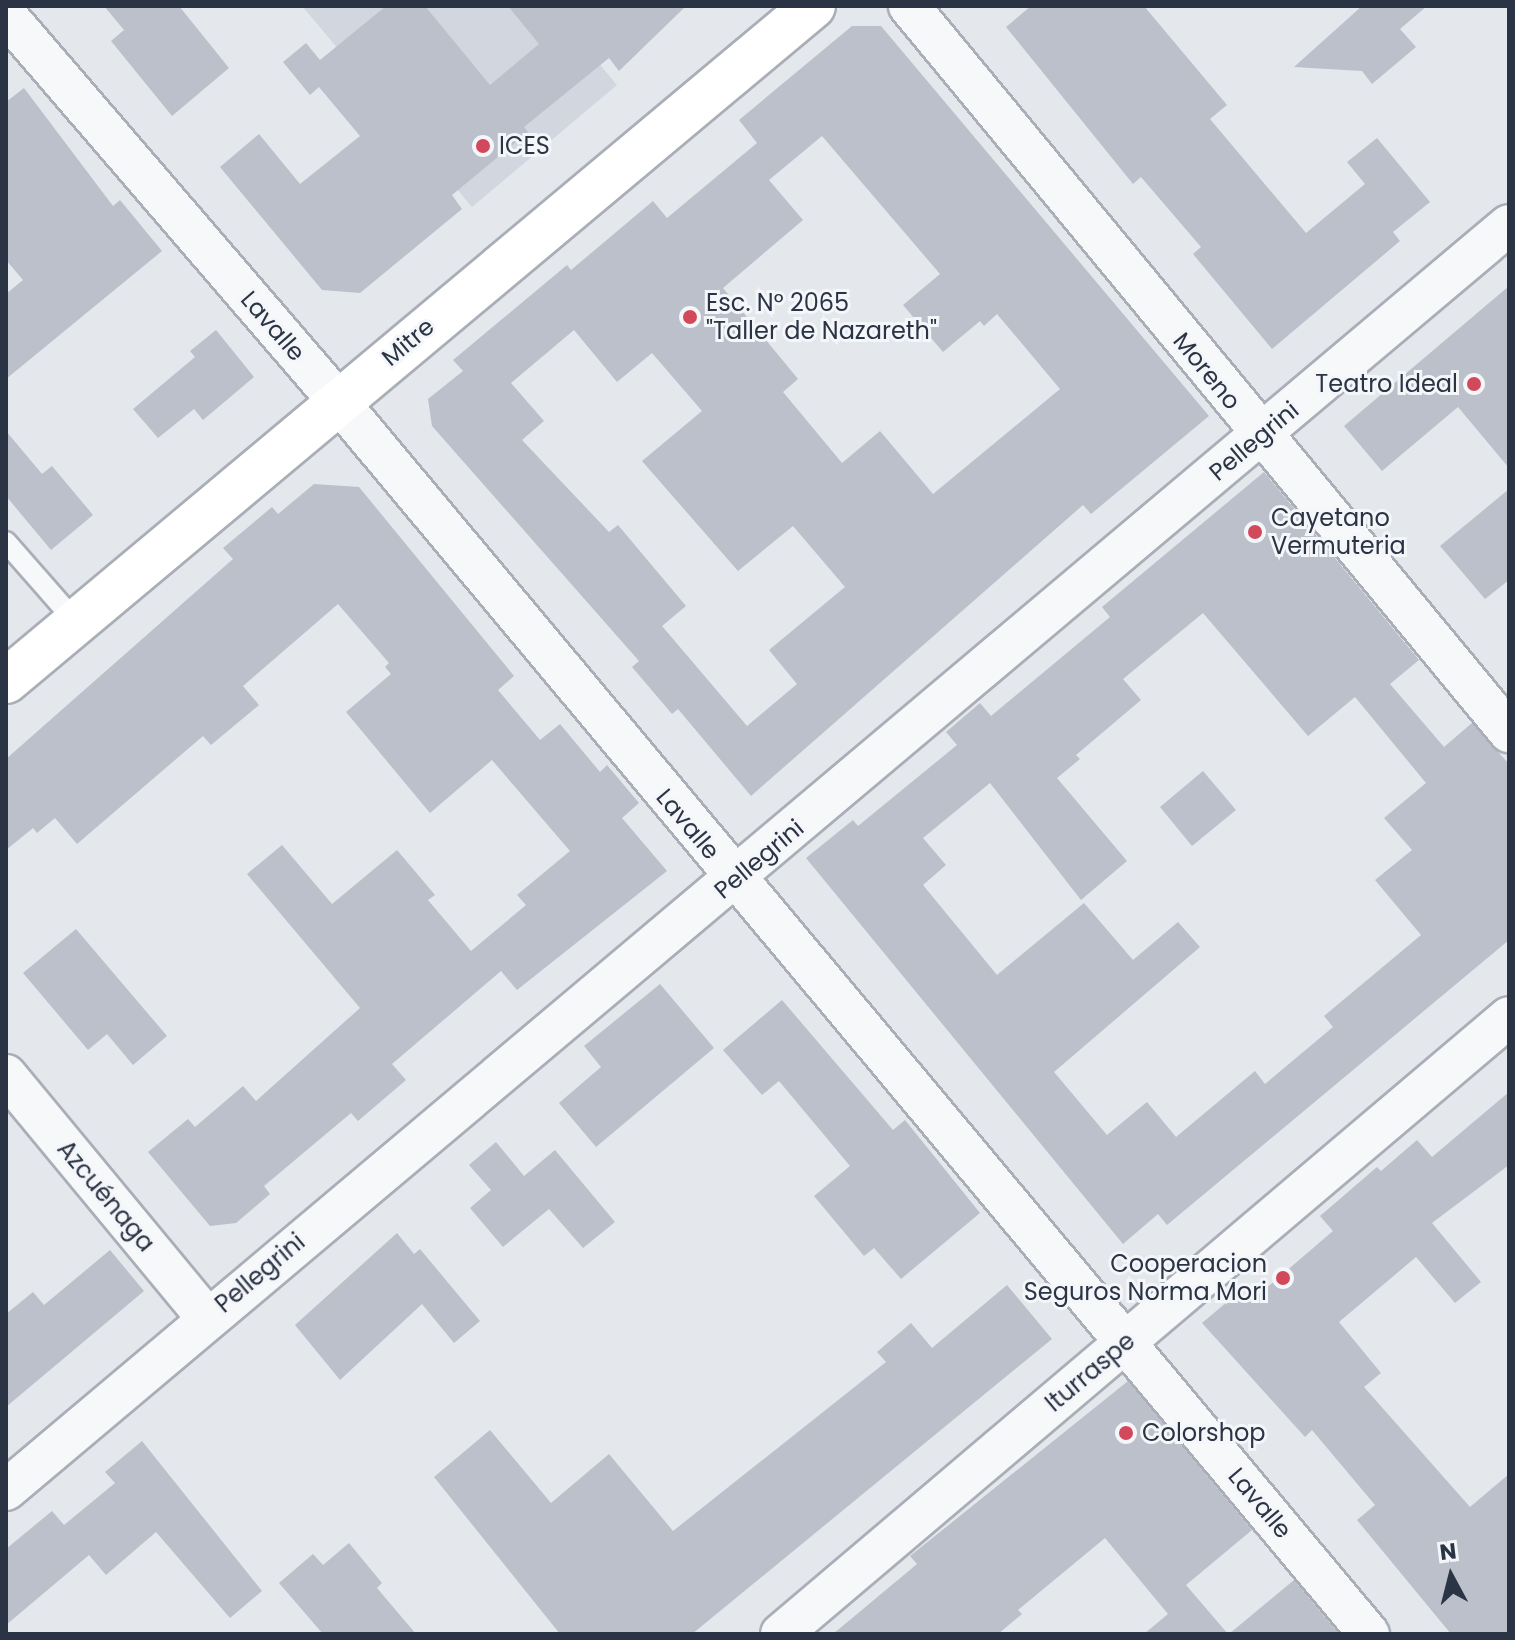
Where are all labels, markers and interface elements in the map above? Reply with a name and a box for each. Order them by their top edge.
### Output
place label: ICES [499,132,550,160]
marker: ICES [474,137,492,155]
street label: Lavalle [235,285,311,367]
place label: Esc. N° 2065 "Taller de Nazareth" [706,289,937,345]
marker: Esc. N° 2065 "Taller de Nazareth" [681,308,699,326]
street label: Mitre [376,312,440,372]
street label: Moreno [1167,327,1247,415]
place label: Teatro Ideal [1315,370,1458,398]
marker: Teatro Ideal [1465,375,1483,393]
street label: Pellegrini [1203,395,1305,487]
place label: Cayetano Vermuteria [1271,504,1406,560]
marker: Cayetano Vermuteria [1246,523,1264,541]
street label: Lavalle [650,783,726,865]
street label: Pellegrini [708,813,810,905]
street label: Azcuénaga [51,1135,161,1257]
street label: Pellegrini [209,1227,311,1319]
place label: Cooperacion Seguros Norma Mori [1024,1250,1267,1306]
marker: Cooperacion Seguros Norma Mori [1274,1269,1292,1287]
street label: Iturraspe [1039,1326,1141,1418]
place label: Colorshop [1142,1419,1266,1447]
marker: Colorshop [1117,1424,1135,1442]
street label: Lavalle [1222,1462,1298,1544]
text: N [1438,1535,1458,1568]
north arrow [1411,1536,1491,1616]

